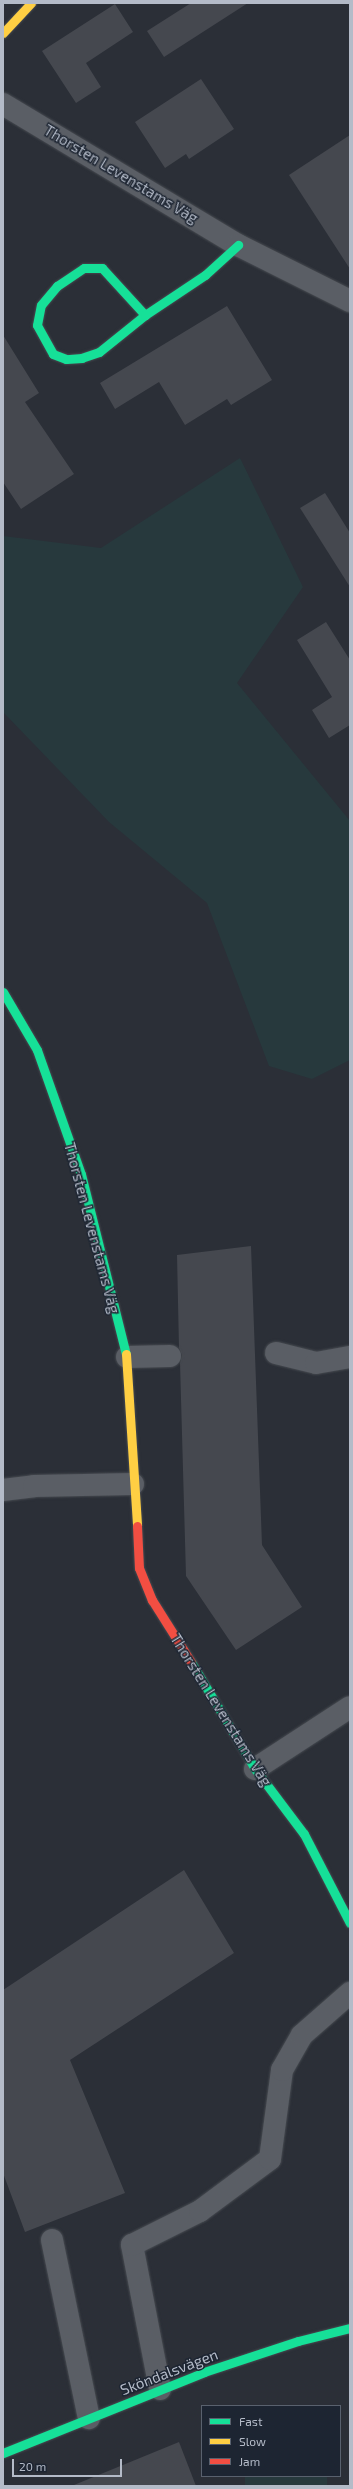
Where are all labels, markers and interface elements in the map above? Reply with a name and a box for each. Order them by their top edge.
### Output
street label: Thorsten Levenstams Väg [41,121,201,227]
street label: Thorsten Levenstams Väg [60,1140,124,1316]
street label: Thorsten Levenstams Väg [167,1630,275,1790]
street label: Sköndalsvägen [118,2345,220,2399]
legend [201,2405,341,2477]
text: Fast [239,2414,262,2428]
text: Slow [239,2434,266,2448]
scale bar [14,2451,124,2477]
text: Jam [239,2454,260,2468]
text: 20 m [19,2459,46,2473]

